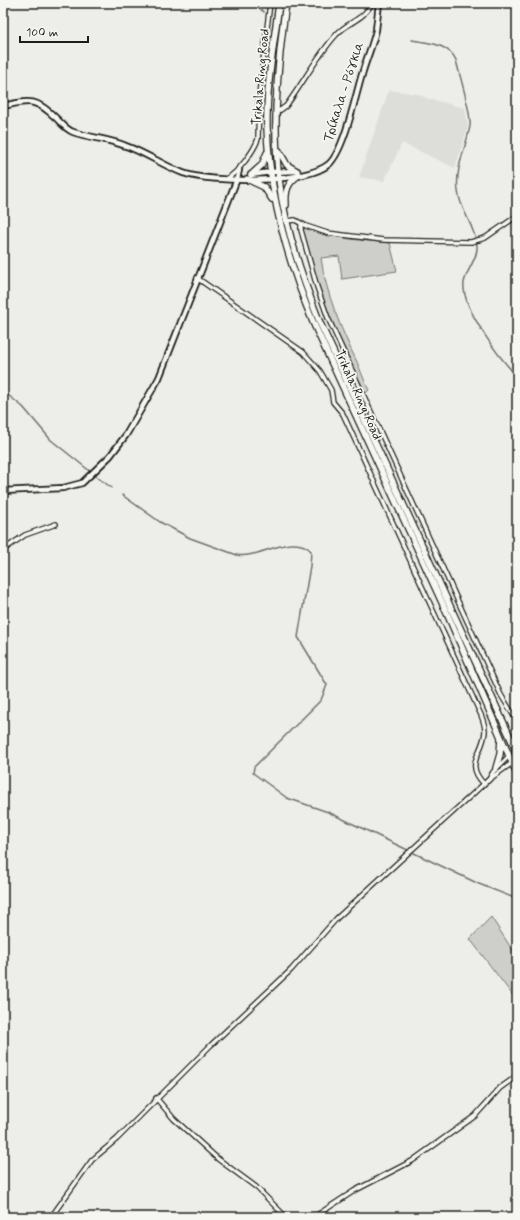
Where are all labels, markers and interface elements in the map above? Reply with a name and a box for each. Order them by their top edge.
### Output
scale bar [20,18,88,44]
text: 100 m [26,25,58,41]
street label: Trikala Ring Road [248,28,274,126]
street label: Τρίκαλα - Ρόγκια [320,40,368,144]
street label: Trikala Ring Road [330,347,386,443]

